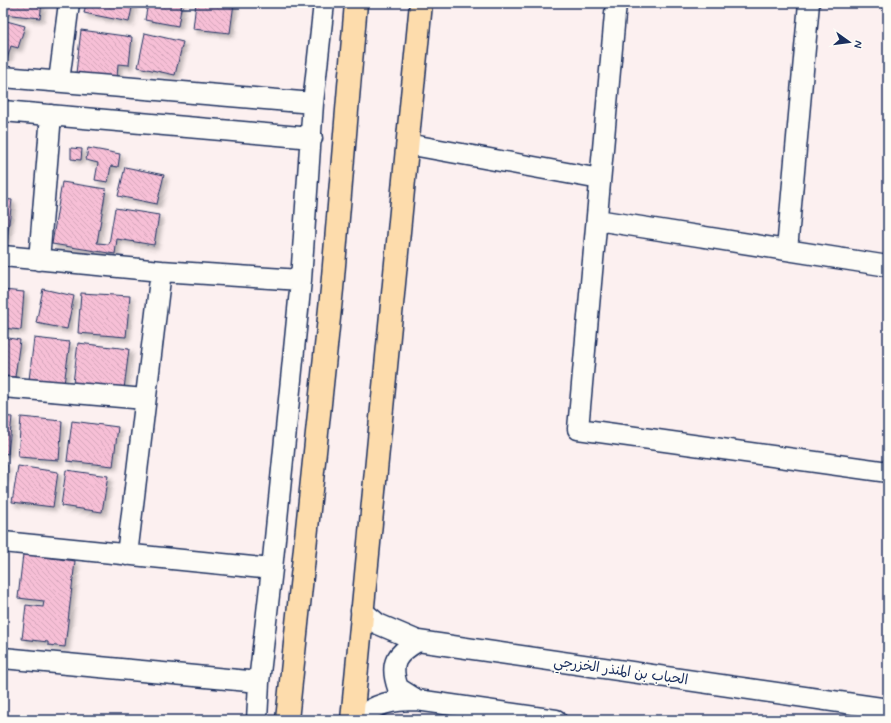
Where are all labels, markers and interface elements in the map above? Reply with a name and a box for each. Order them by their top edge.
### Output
north arrow [829,22,869,62]
text: N [850,39,865,49]
street label: الحباب بن المنذر الخزرجي [552,653,689,692]

